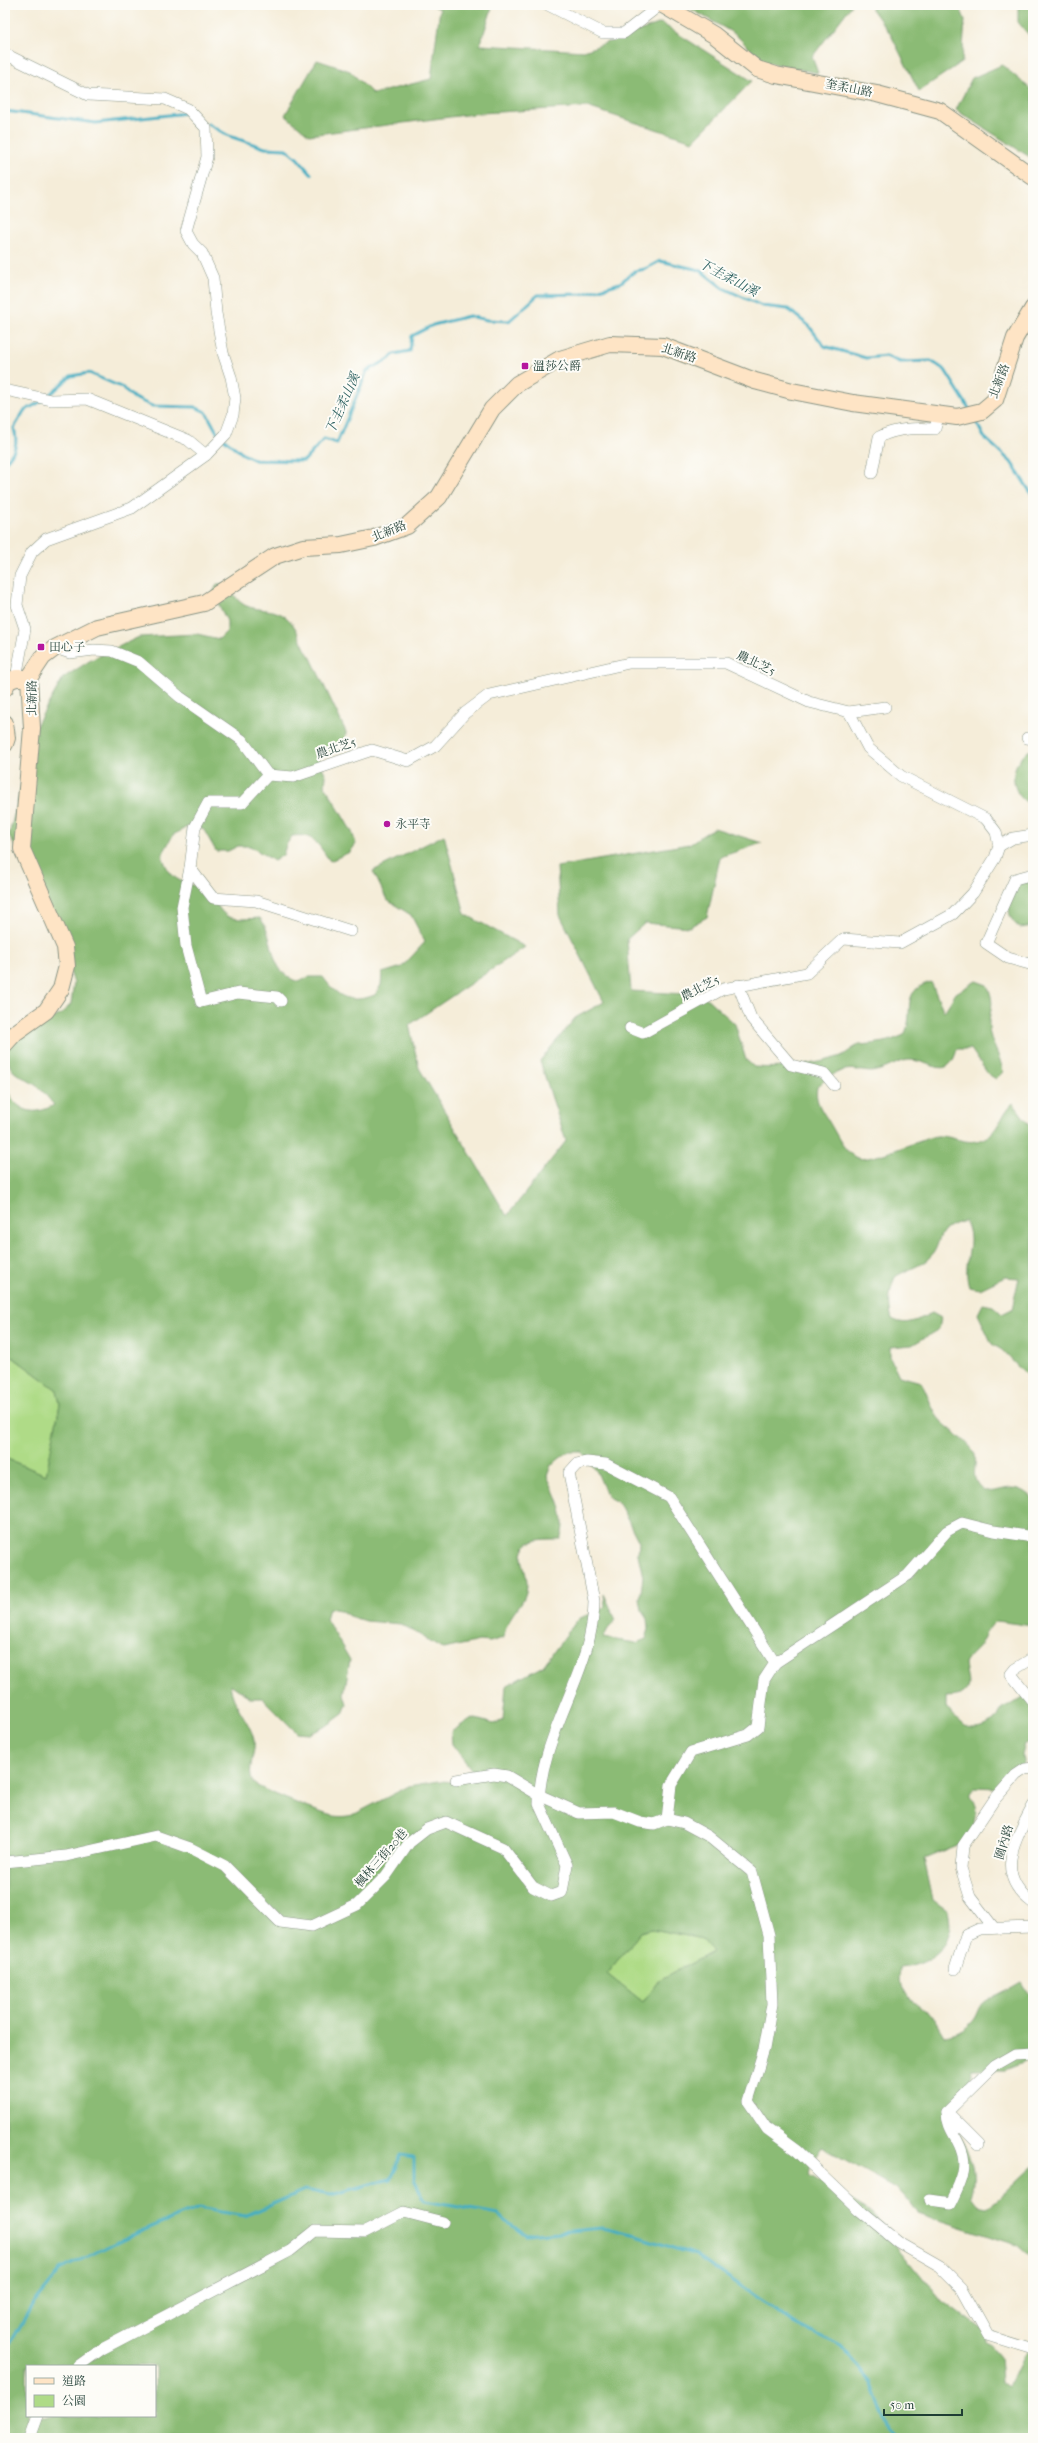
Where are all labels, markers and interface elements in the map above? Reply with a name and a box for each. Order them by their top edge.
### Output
street label: 奎柔山路 [824,77,874,99]
water label: 下圭柔山溪 [697,256,763,300]
street label: 北新路 [660,341,698,365]
place label: 溫莎公爵 [533,359,581,373]
marker: 溫莎公爵 [520,361,530,371]
street label: 北新路 [986,362,1012,400]
water label: 下圭柔山溪 [322,369,363,436]
street label: 北新路 [370,518,408,544]
place label: 田心子 [49,640,85,654]
marker: 田心子 [36,642,46,652]
street label: 農北芝5 [734,648,778,678]
street label: 北新路 [25,680,39,716]
street label: 農北芝5 [314,735,358,761]
place label: 永平寺 [395,817,431,831]
marker: 永平寺 [382,819,392,829]
street label: 農北芝5 [678,972,722,1004]
street label: 圍內路 [992,1823,1016,1861]
street label: 楓林三街20巷 [352,1826,410,1890]
legend [26,2365,156,2417]
text: 道路 [62,2374,86,2388]
scale bar [884,2391,962,2417]
text: 公園 [62,2394,86,2408]
text: 50 m [890,2398,914,2412]

